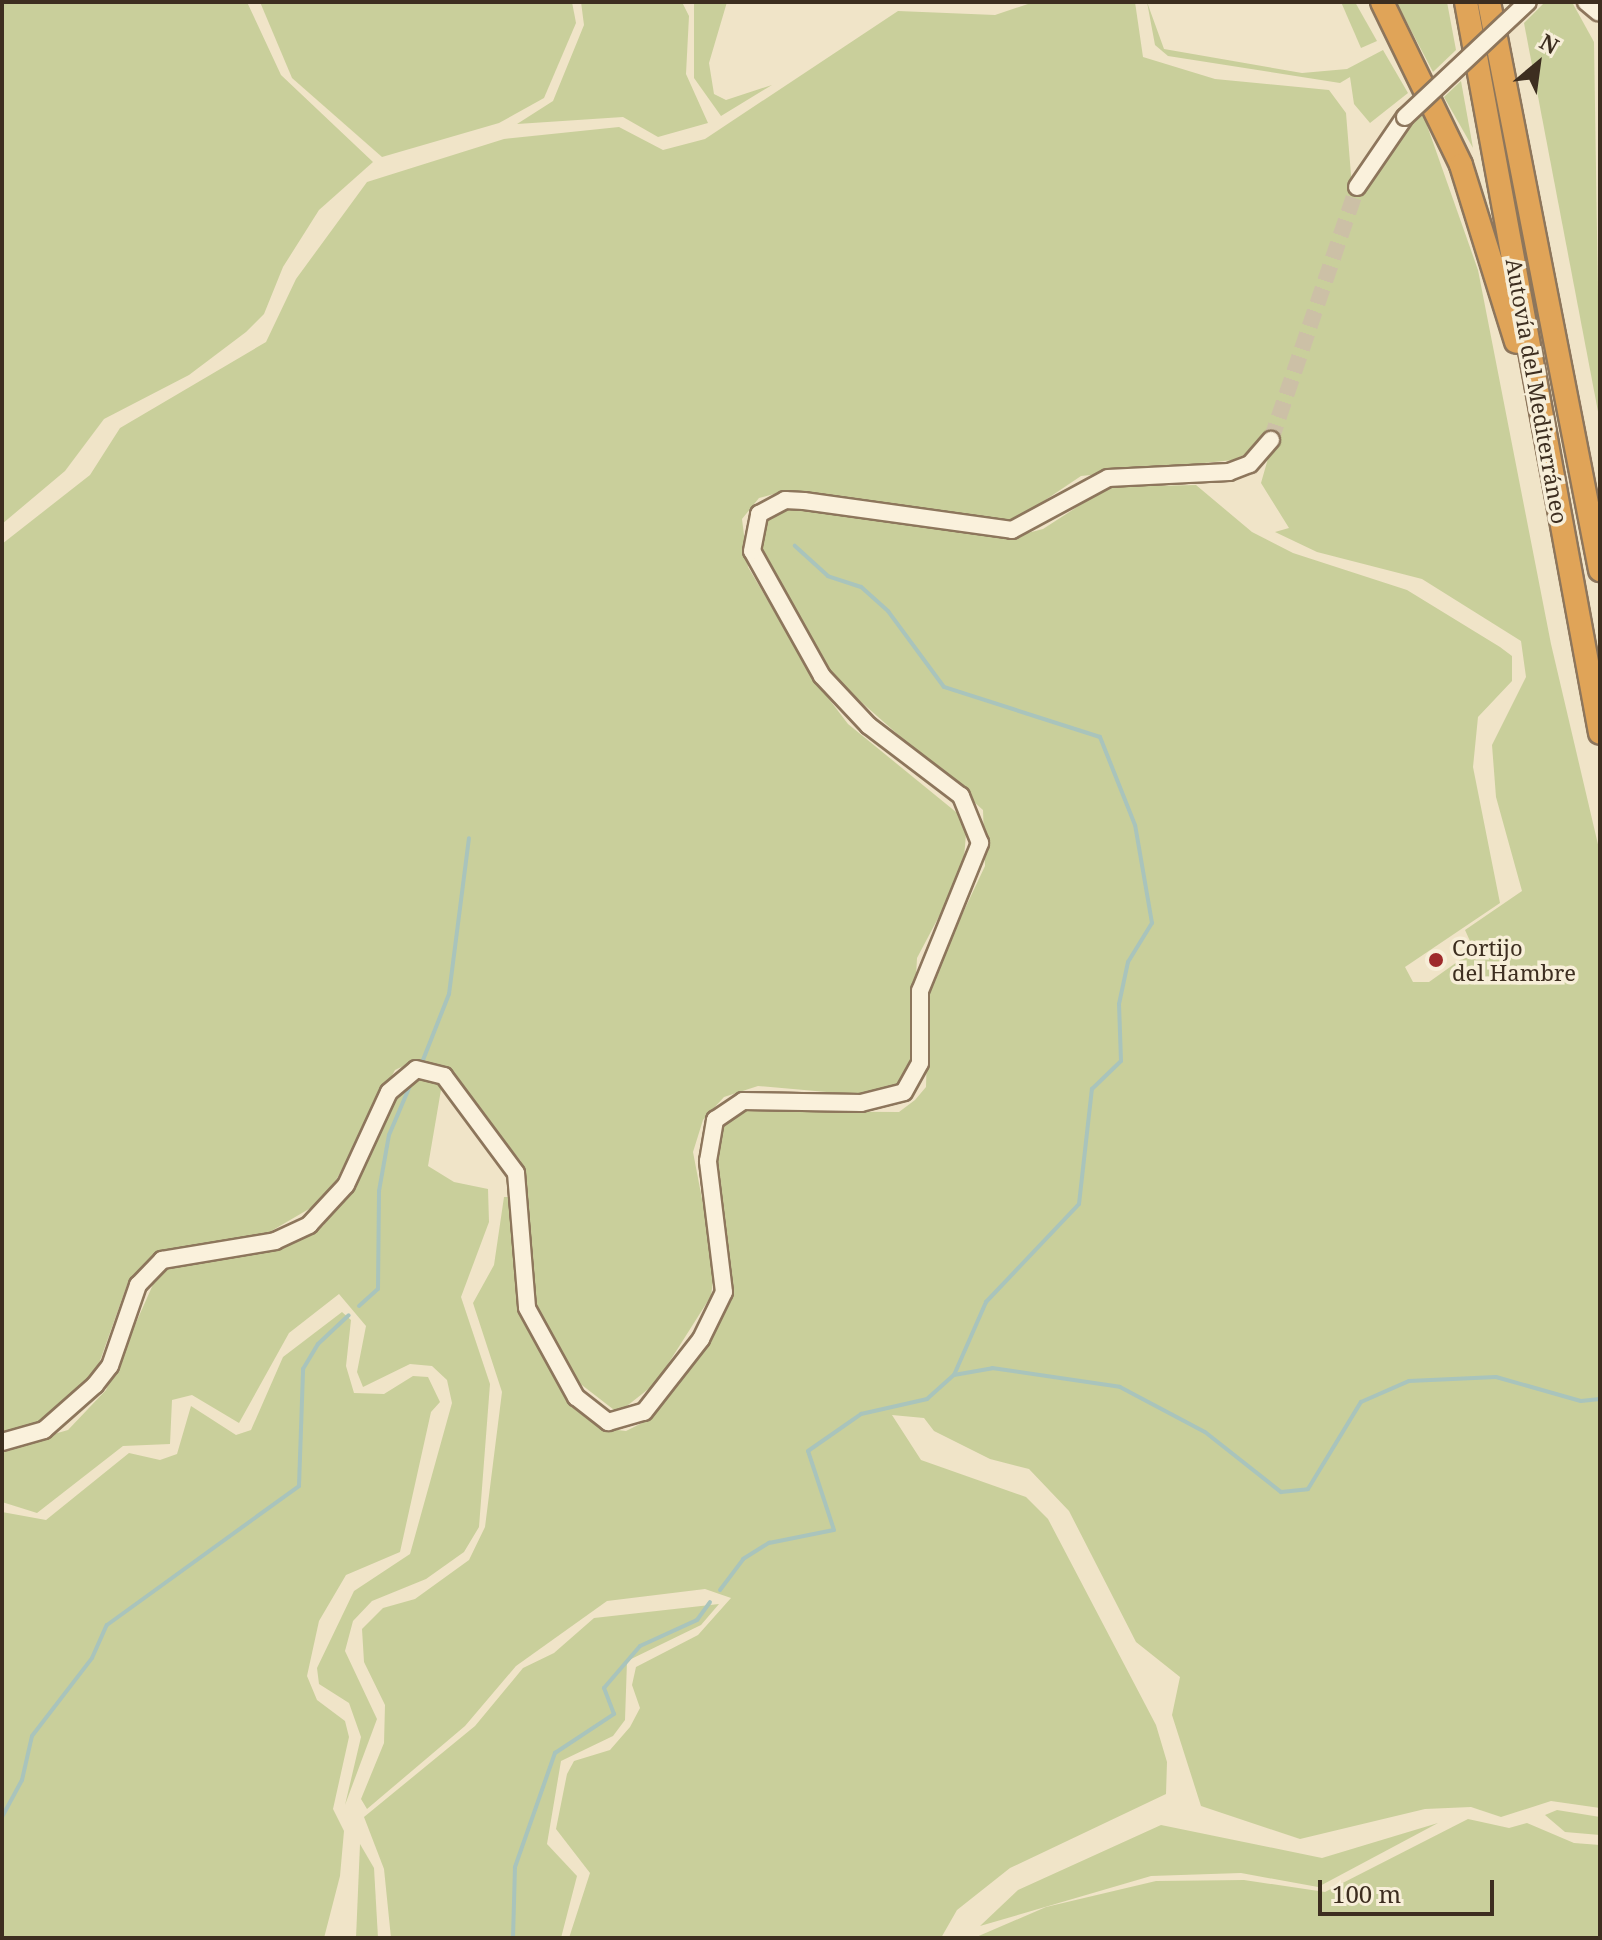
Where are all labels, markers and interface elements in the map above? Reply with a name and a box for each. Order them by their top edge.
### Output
north arrow [1498,24,1578,104]
text: N [1535,26,1564,60]
street label: Autovía del Mediterráneo [1501,256,1573,526]
place label: Cortijo del Hambre [1452,934,1576,986]
marker: Cortijo del Hambre [1427,951,1445,969]
scale bar [1322,1864,1498,1914]
text: 100 m [1332,1877,1401,1910]

